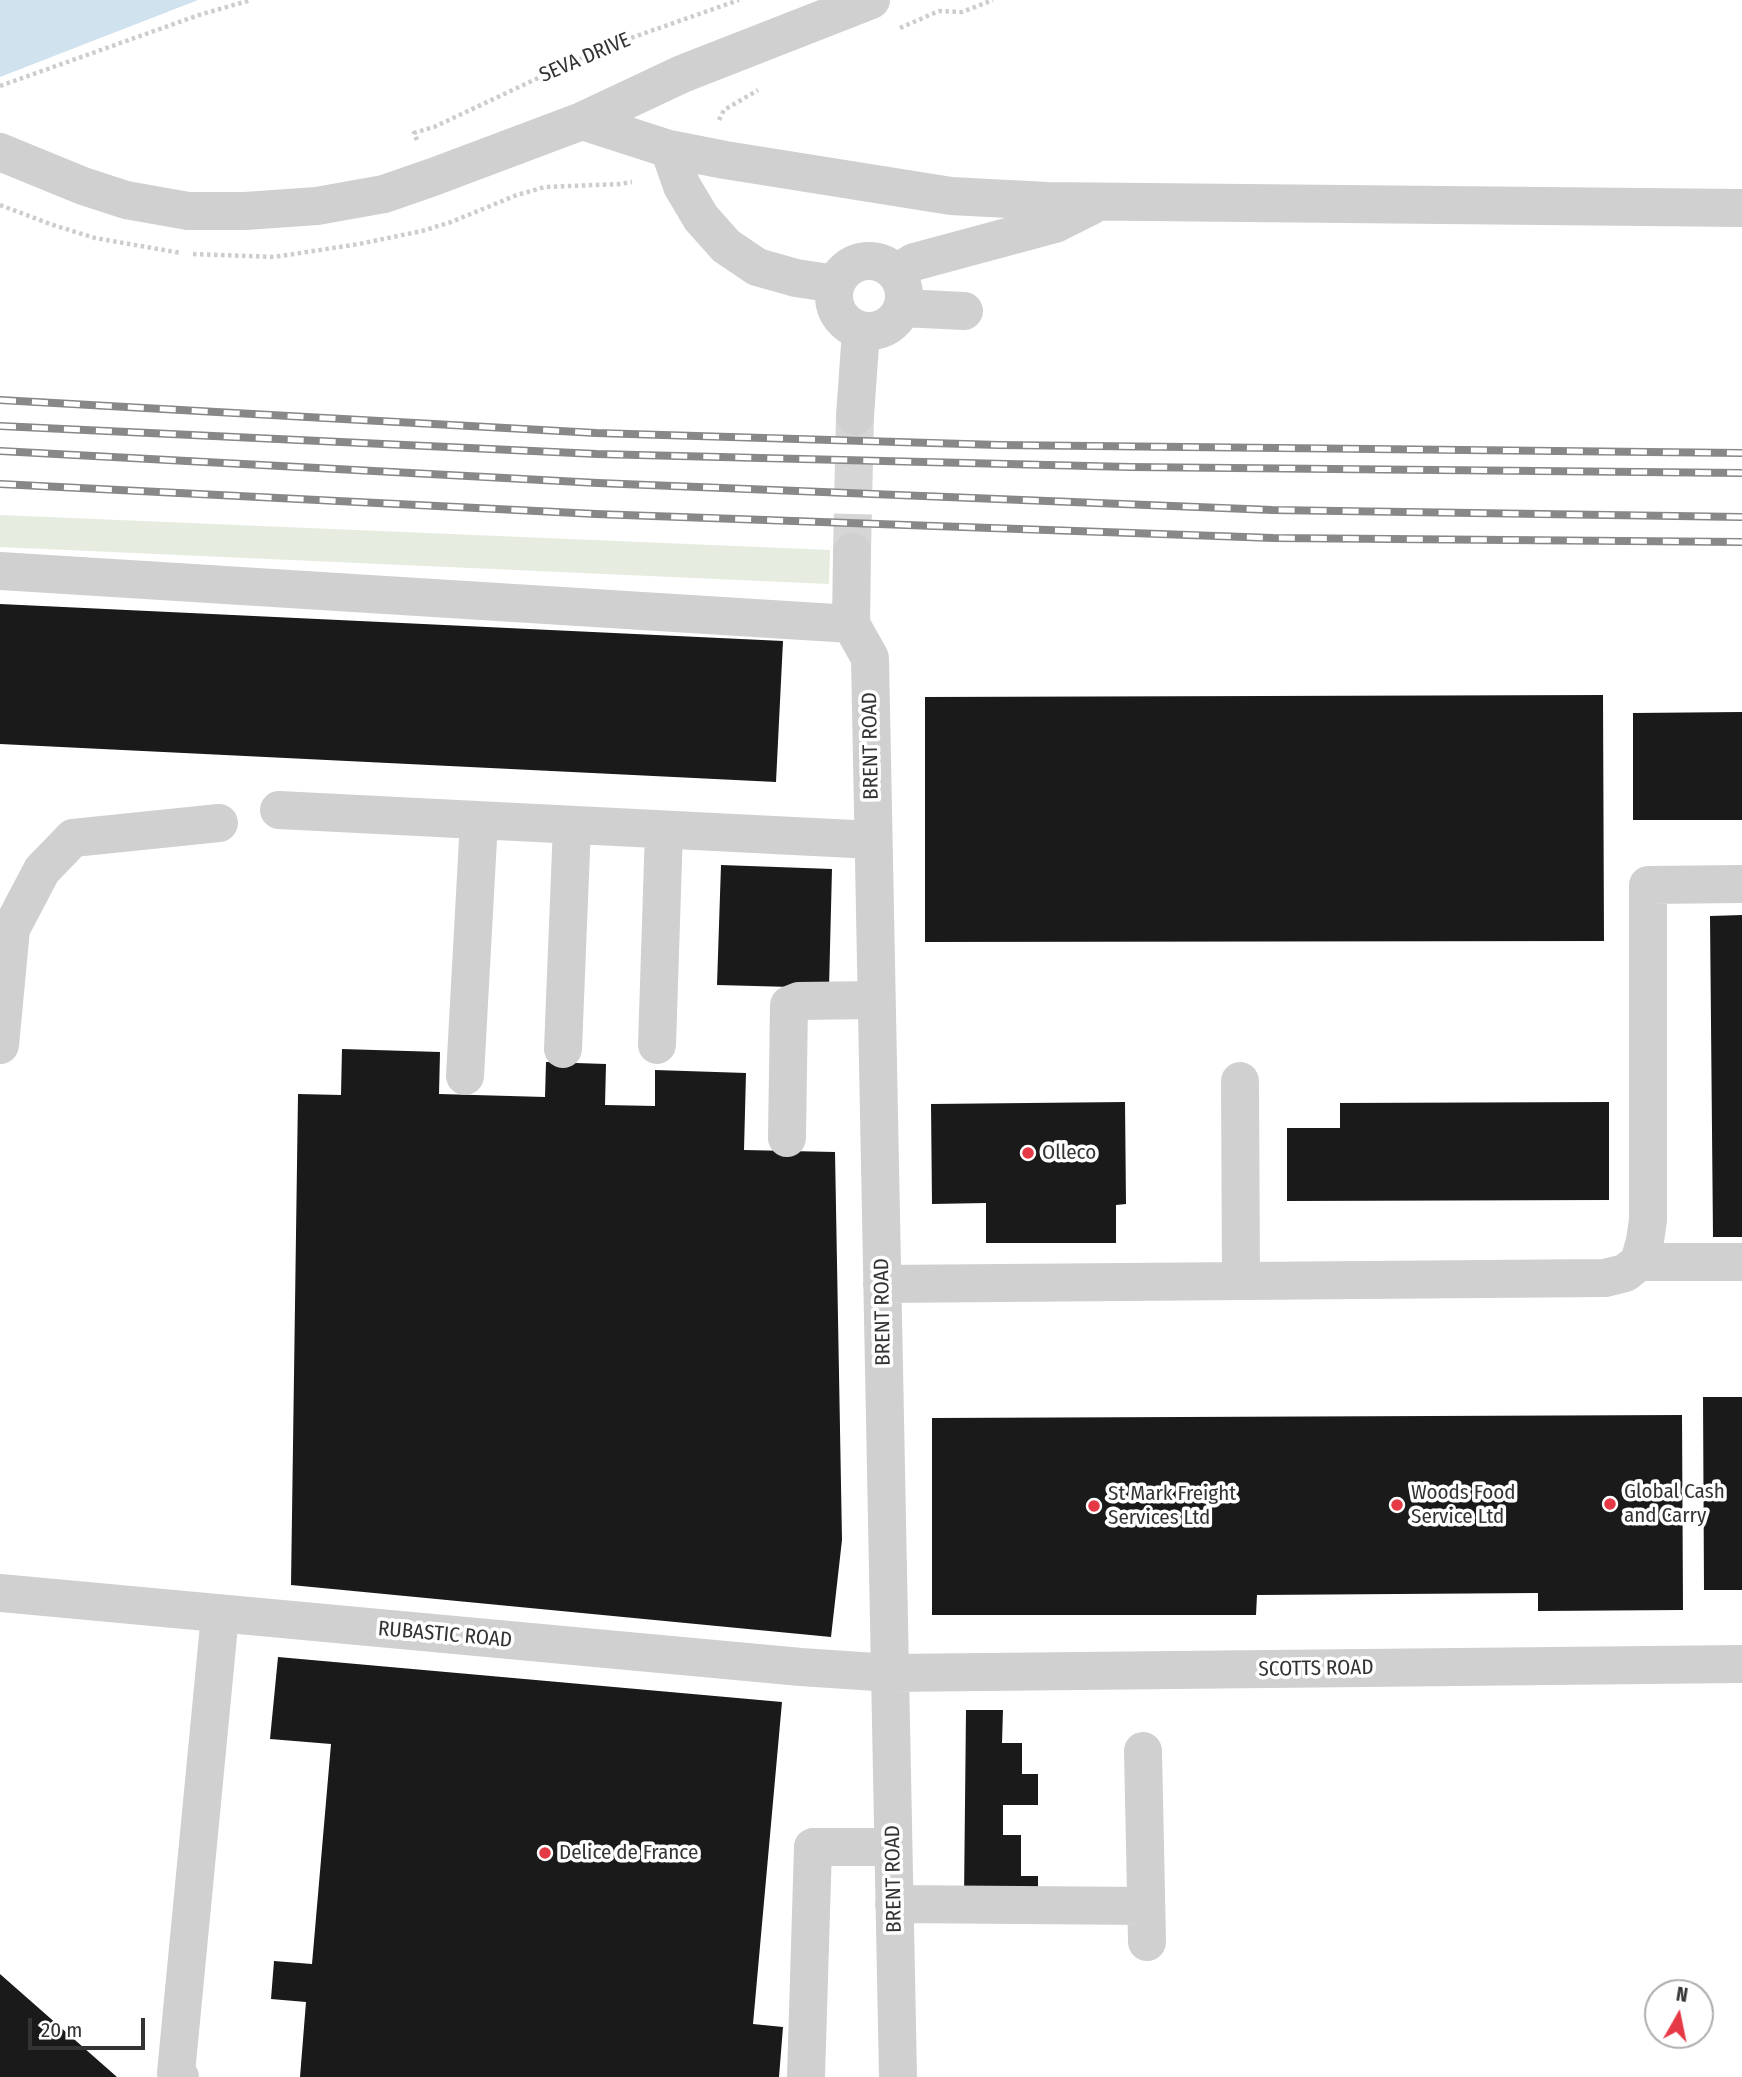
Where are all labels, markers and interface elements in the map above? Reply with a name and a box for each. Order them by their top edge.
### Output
street label: SEVA DRIVE [536,28,634,88]
street label: BRENT ROAD [857,692,885,800]
place label: Olleco [1042,1140,1096,1166]
marker: Olleco [1020,1145,1036,1161]
street label: BRENT ROAD [869,1258,897,1366]
place label: Global Cash and Carry [1624,1479,1725,1529]
place label: Woods Food Service Ltd [1411,1480,1516,1530]
place label: St Mark Freight Services Ltd [1108,1481,1236,1531]
marker: Global Cash and Carry [1602,1496,1618,1512]
marker: Woods Food Service Ltd [1389,1497,1405,1513]
marker: St Mark Freight Services Ltd [1086,1498,1102,1514]
street label: RUBASTIC ROAD [377,1617,513,1653]
street label: SCOTTS ROAD [1258,1655,1374,1683]
street label: BRENT ROAD [880,1825,908,1933]
place label: Delice de France [559,1840,698,1866]
marker: Delice de France [537,1845,553,1861]
north arrow [1644,1979,1714,2049]
text: N [1675,1982,1689,2007]
scale bar [32,2004,149,2048]
text: 20 m [41,2017,82,2043]

